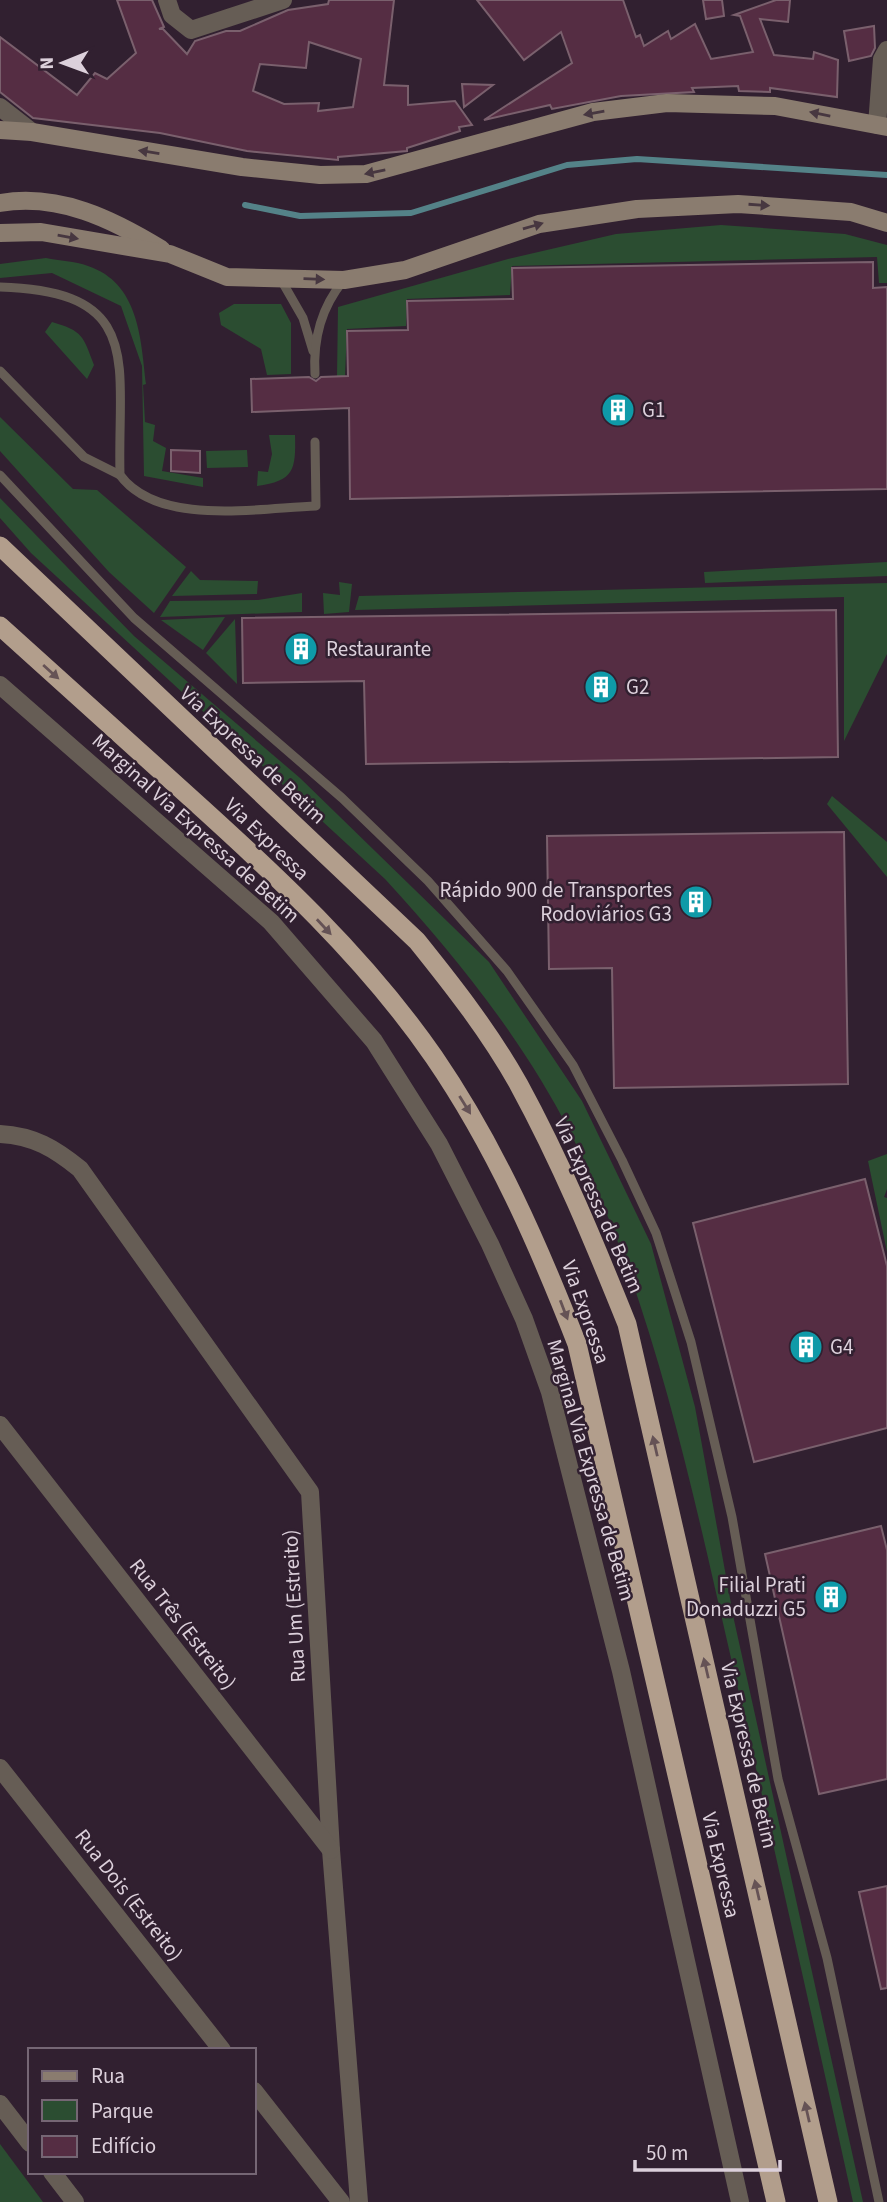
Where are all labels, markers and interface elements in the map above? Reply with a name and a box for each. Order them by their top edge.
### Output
north arrow [28,28,98,98]
text: N [34,57,61,70]
one-way arrow [583,108,605,119]
one-way arrow [809,109,831,120]
one-way arrow [138,146,160,157]
one-way arrow [364,167,386,178]
one-way arrow [748,200,770,211]
one-way arrow [523,221,544,231]
one-way arrow [57,232,79,243]
one-way arrow [303,273,325,284]
building icon: G1 [599,391,637,429]
place label: G1 [642,395,665,425]
building icon: Restaurante [282,630,320,668]
place label: Restaurante [326,634,431,664]
one-way arrow [42,663,59,679]
building icon: G2 [582,668,620,706]
place label: G2 [626,672,649,702]
street label: Via Expressa de Betim [173,679,333,831]
street label: Marginal Via Expressa de Betim [87,728,305,928]
street label: Via Expressa [219,792,315,886]
place label: Rápido 900 de Transportes Rodoviários G3 [439,875,672,929]
building icon: Rápido 900 de Transportes Rodoviários G3 [677,883,715,921]
one-way arrow [316,918,332,935]
one-way arrow [458,1096,471,1115]
street label: Via Expressa de Betim [547,1112,651,1298]
street label: Via Expressa [554,1256,618,1368]
one-way arrow [558,1299,569,1320]
building icon: G4 [787,1328,825,1366]
place label: G4 [830,1332,853,1362]
street label: Marginal Via Expressa de Betim [539,1336,643,1604]
one-way arrow [649,1435,660,1457]
street label: Rua Um (Estreito) [275,1529,313,1683]
street label: Rua Três (Estreito) [122,1552,244,1696]
place label: Filial Prati Donaduzzi G5 [686,1570,806,1624]
building icon: Filial Prati Donaduzzi G5 [812,1578,850,1616]
one-way arrow [700,1657,711,1679]
street label: Via Expressa de Betim [713,1659,785,1851]
street label: Via Expressa [694,1809,748,1921]
street label: Rua Dois (Estreito) [68,1822,190,1968]
one-way arrow [751,1879,762,1901]
legend [28,2048,256,2174]
text: Rua [91,2061,125,2091]
text: Parque [91,2096,153,2126]
one-way arrow [802,2101,813,2123]
scale bar [635,2128,780,2172]
text: Edifício [91,2131,156,2161]
text: 50 m [646,2138,688,2168]

